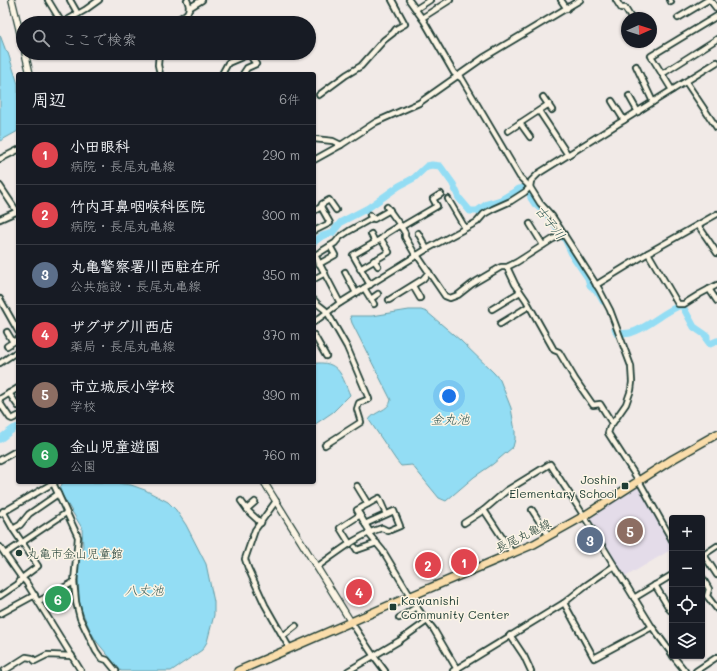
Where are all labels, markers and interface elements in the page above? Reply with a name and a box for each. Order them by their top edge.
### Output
north arrow [621,12,657,48]
search box [16,16,316,60]
icon: search [30,27,52,49]
text: ここで検索 [62,29,137,49]
text: 周辺 [32,88,66,110]
text: 6件 [279,90,300,107]
text: 小田眼科 [70,136,130,156]
text: 1 [42,146,48,163]
text: 290 m [263,146,300,163]
text: 病院 · 長尾丸亀線 [70,157,175,174]
text: 竹内耳鼻咽喉科医院 [70,196,205,216]
water label: 古子川 [532,201,570,243]
text: 2 [41,206,49,223]
text: 300 m [262,206,300,223]
text: 病院 · 長尾丸亀線 [70,217,175,234]
text: 丸亀警察署川西駐在所 [70,256,220,276]
text: 3 [41,266,49,283]
text: 350 m [262,266,300,283]
text: 公共施設 · 長尾丸亀線 [70,277,201,294]
text: ザグザグ川西店 [70,316,174,336]
text: 4 [41,326,49,343]
text: 370 m [263,326,300,343]
text: 薬局 · 長尾丸亀線 [70,337,175,354]
text: 市立城辰小学校 [70,376,175,396]
text: 5 [41,386,49,403]
text: 390 m [262,386,300,403]
your location [439,386,459,406]
text: 学校 [70,397,96,414]
water label: 金丸池 [430,410,470,427]
text: 金山児童遊園 [70,436,160,456]
text: 6 [41,446,49,463]
text: 760 m [262,446,300,463]
text: 公園 [70,457,96,474]
place label: Joshin Elementary School [509,471,617,501]
marker: Joshin Elementary School [620,481,630,491]
street label: 長尾丸亀線 [493,515,553,555]
map controls [669,515,705,659]
button: + [669,515,705,551]
pin: 5 [617,516,643,546]
pin: 3 [577,525,603,555]
place label: 丸亀市金山児童館 [27,545,123,561]
pin: 1 [451,547,477,577]
marker: 丸亀市金山児童館 [14,548,24,558]
pin: 2 [415,550,441,580]
button: − [669,551,705,587]
pin: 4 [346,577,372,607]
water label: 八丈池 [124,581,164,598]
pin: 6 [45,584,71,614]
button: locate [669,587,705,623]
place label: Kawanishi Community Center [401,592,509,622]
marker: Kawanishi Community Center [388,602,398,612]
button: layers [669,623,705,659]

